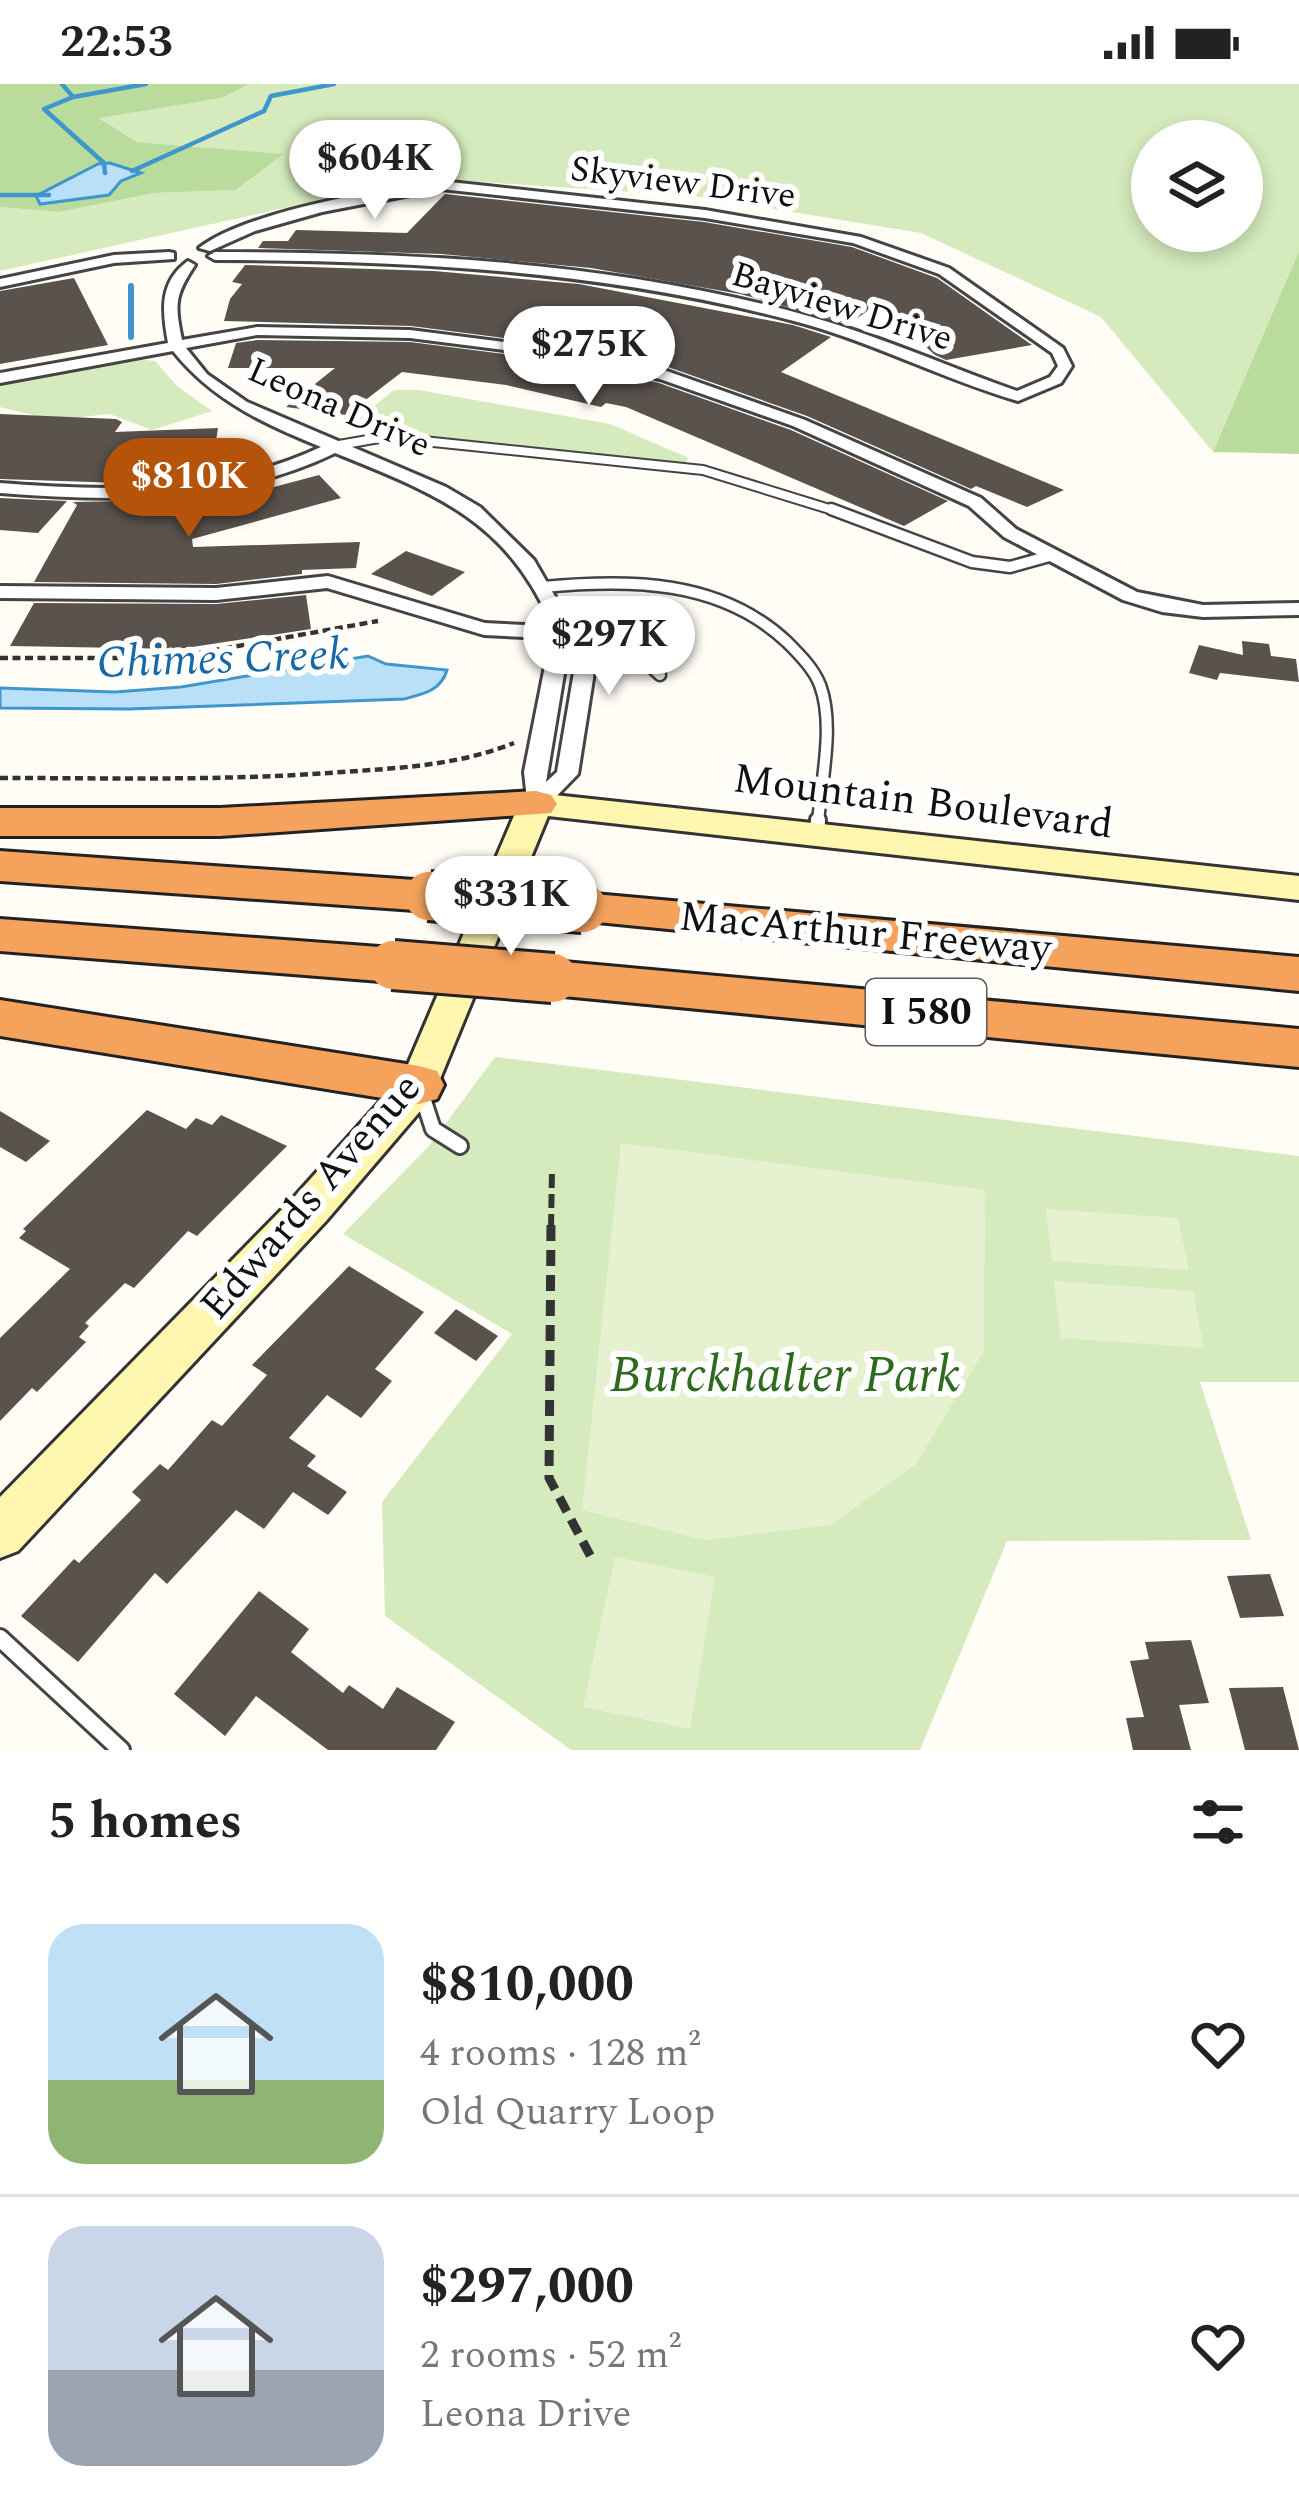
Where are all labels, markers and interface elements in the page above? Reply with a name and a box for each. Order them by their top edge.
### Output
text: 22:53 [60,8,173,77]
pin: $604K [291,120,459,222]
map controls [1131,120,1263,252]
button: layers [1131,120,1263,252]
text: $604K [316,129,434,188]
street label: Skyview Drive [567,142,799,224]
street label: Bayview Drive [725,247,959,367]
pin: $275K [505,306,673,408]
text: $275K [530,315,648,374]
street label: Leona Drive [239,343,439,473]
pin: $810K [105,438,273,540]
text: $810K [130,447,248,506]
pin: $297K [525,596,693,698]
text: $297K [550,605,668,664]
water label: Chimes Creek [95,620,351,698]
street label: Mountain Boulevard [729,747,1117,857]
pin: $331K [427,856,595,958]
text: $331K [452,865,570,924]
street label: MacArthur Freeway [676,885,1055,981]
road number: I 580 [866,979,986,1045]
street label: Edwards Avenue [185,1059,437,1335]
park label: Burckhalter Park [610,1337,961,1415]
text: 5 homes [48,1783,242,1861]
icon: filters [1185,1789,1251,1855]
text: $810,000 [420,1946,634,2024]
icon: home [144,1972,288,2116]
icon: heart [1185,2011,1251,2077]
text: 4 rooms · 128 m² [420,2024,701,2083]
text: Old Quarry Loop [420,2083,715,2142]
text: $297,000 [420,2248,634,2326]
icon: home [144,2274,288,2418]
icon: heart [1185,2313,1251,2379]
text: 2 rooms · 52 m² [420,2326,681,2385]
text: Leona Drive [420,2385,631,2444]

